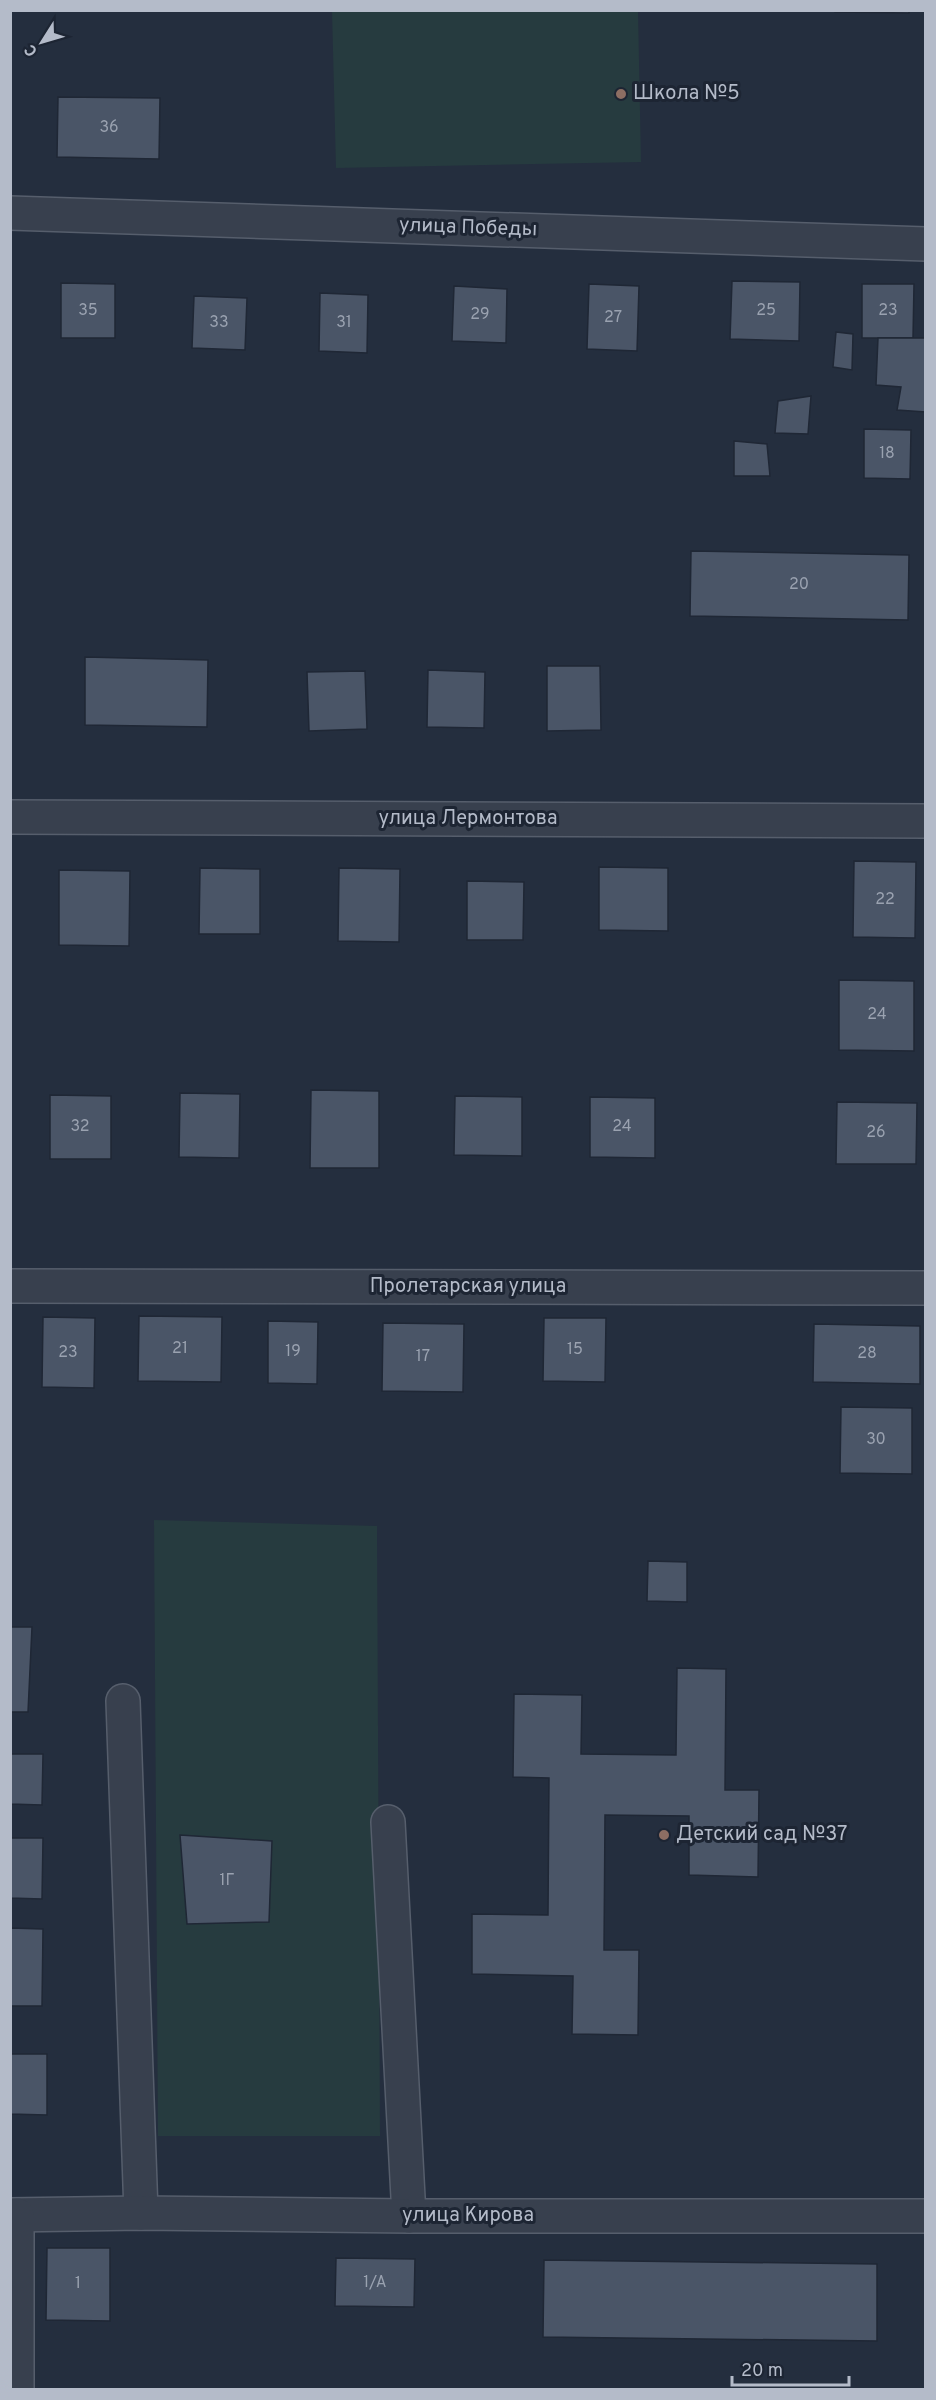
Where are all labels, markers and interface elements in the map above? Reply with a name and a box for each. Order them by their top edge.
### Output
north arrow [12,12,72,72]
text: С [21,40,43,60]
place label: Школа №5 [633,81,740,107]
marker: Школа №5 [614,87,628,101]
house number: 36 [99,118,119,138]
street label: улица Победы [398,213,538,243]
house number: 35 [78,301,98,321]
house number: 25 [756,301,776,321]
house number: 23 [878,301,898,321]
house number: 29 [470,305,490,325]
house number: 27 [604,308,622,328]
house number: 33 [209,313,229,333]
house number: 31 [336,313,352,333]
house number: 18 [879,444,895,464]
house number: 20 [789,575,809,595]
street label: улица Лермонтова [378,806,558,832]
house number: 22 [875,890,895,910]
house number: 24 [867,1005,887,1025]
house number: 32 [70,1117,90,1137]
house number: 24 [612,1117,632,1137]
house number: 26 [866,1123,886,1143]
street label: Пролетарская улица [370,1274,566,1300]
house number: 21 [172,1339,188,1359]
house number: 15 [567,1340,583,1360]
house number: 19 [285,1342,301,1362]
house number: 23 [58,1343,78,1363]
house number: 28 [857,1344,877,1364]
house number: 17 [416,1347,430,1367]
house number: 30 [866,1430,886,1450]
place label: Детский сад №37 [676,1822,847,1848]
marker: Детский сад №37 [657,1828,671,1842]
house number: 1Г [219,1871,235,1891]
street label: улица Кирова [402,2203,534,2229]
house number: 1/А [363,2273,387,2293]
house number: 1 [75,2274,81,2294]
scale bar [732,2349,849,2387]
text: 20 m [741,2360,783,2383]

